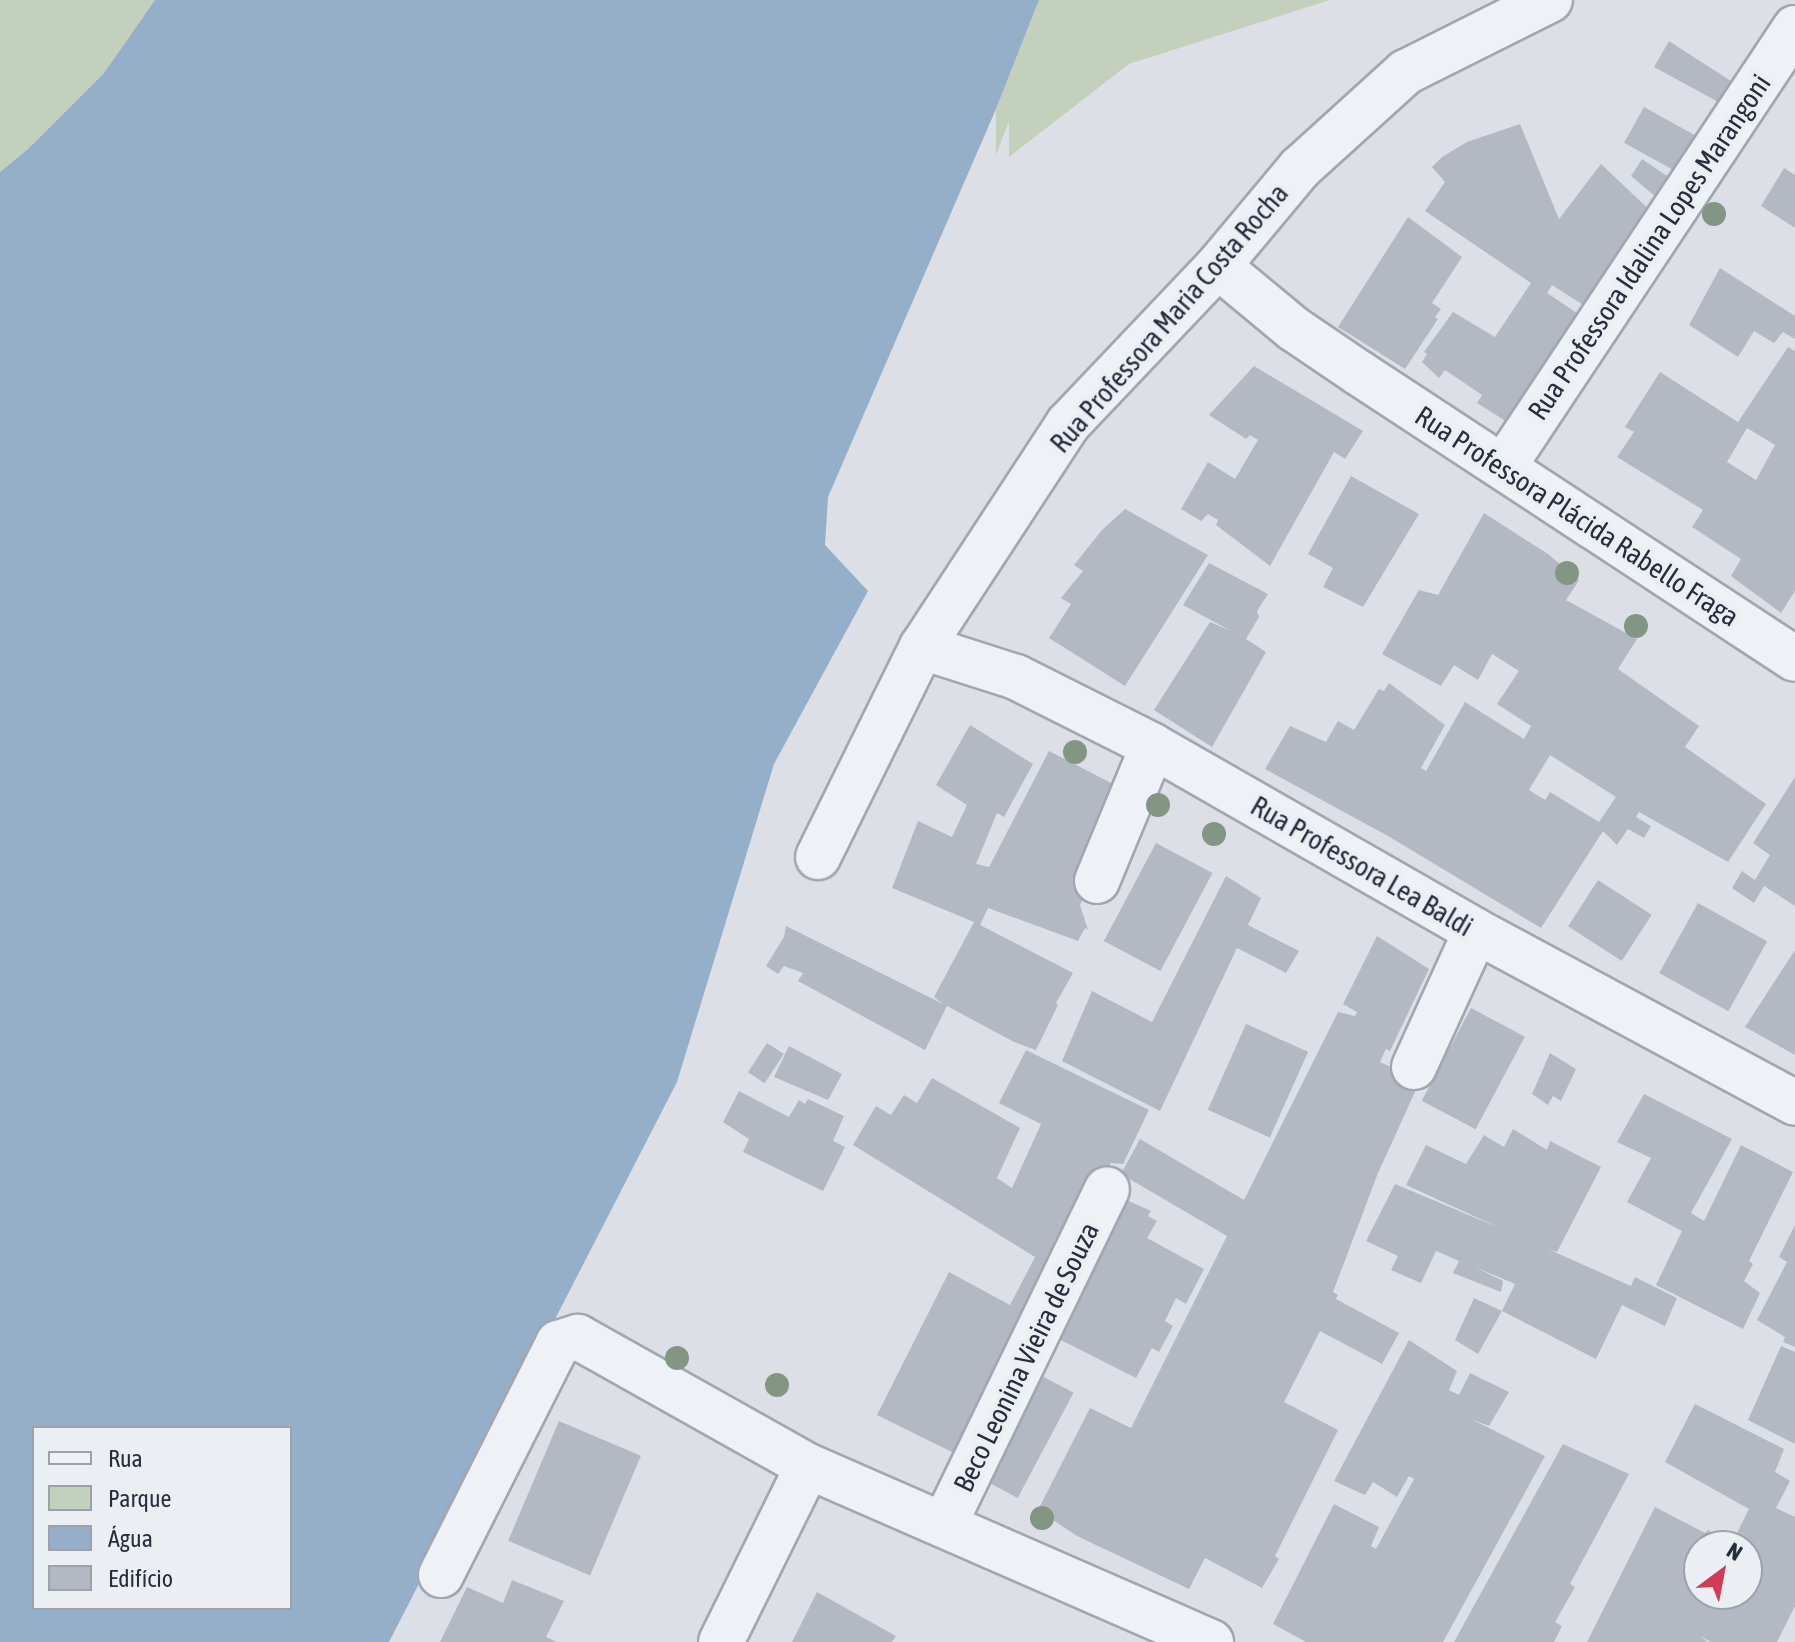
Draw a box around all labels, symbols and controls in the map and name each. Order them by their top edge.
street label: Rua Professora Idalina Lopes Marangoni [1521,68,1777,426]
street label: Rua Professora Maria Costa Rocha [1043,177,1295,459]
street label: Rua Professora Plácida Rabello Fraga [1409,399,1745,633]
street label: Rua Professora Lea Baldi [1245,789,1479,943]
street label: Beco Leonina Vieira de Souza [946,1217,1106,1497]
legend [32,1426,292,1610]
text: Rua [108,1445,143,1472]
text: Parque [108,1485,171,1512]
text: Água [108,1525,153,1552]
north arrow [1683,1530,1763,1610]
text: N [1722,1537,1747,1566]
text: Edifício [108,1565,173,1592]

